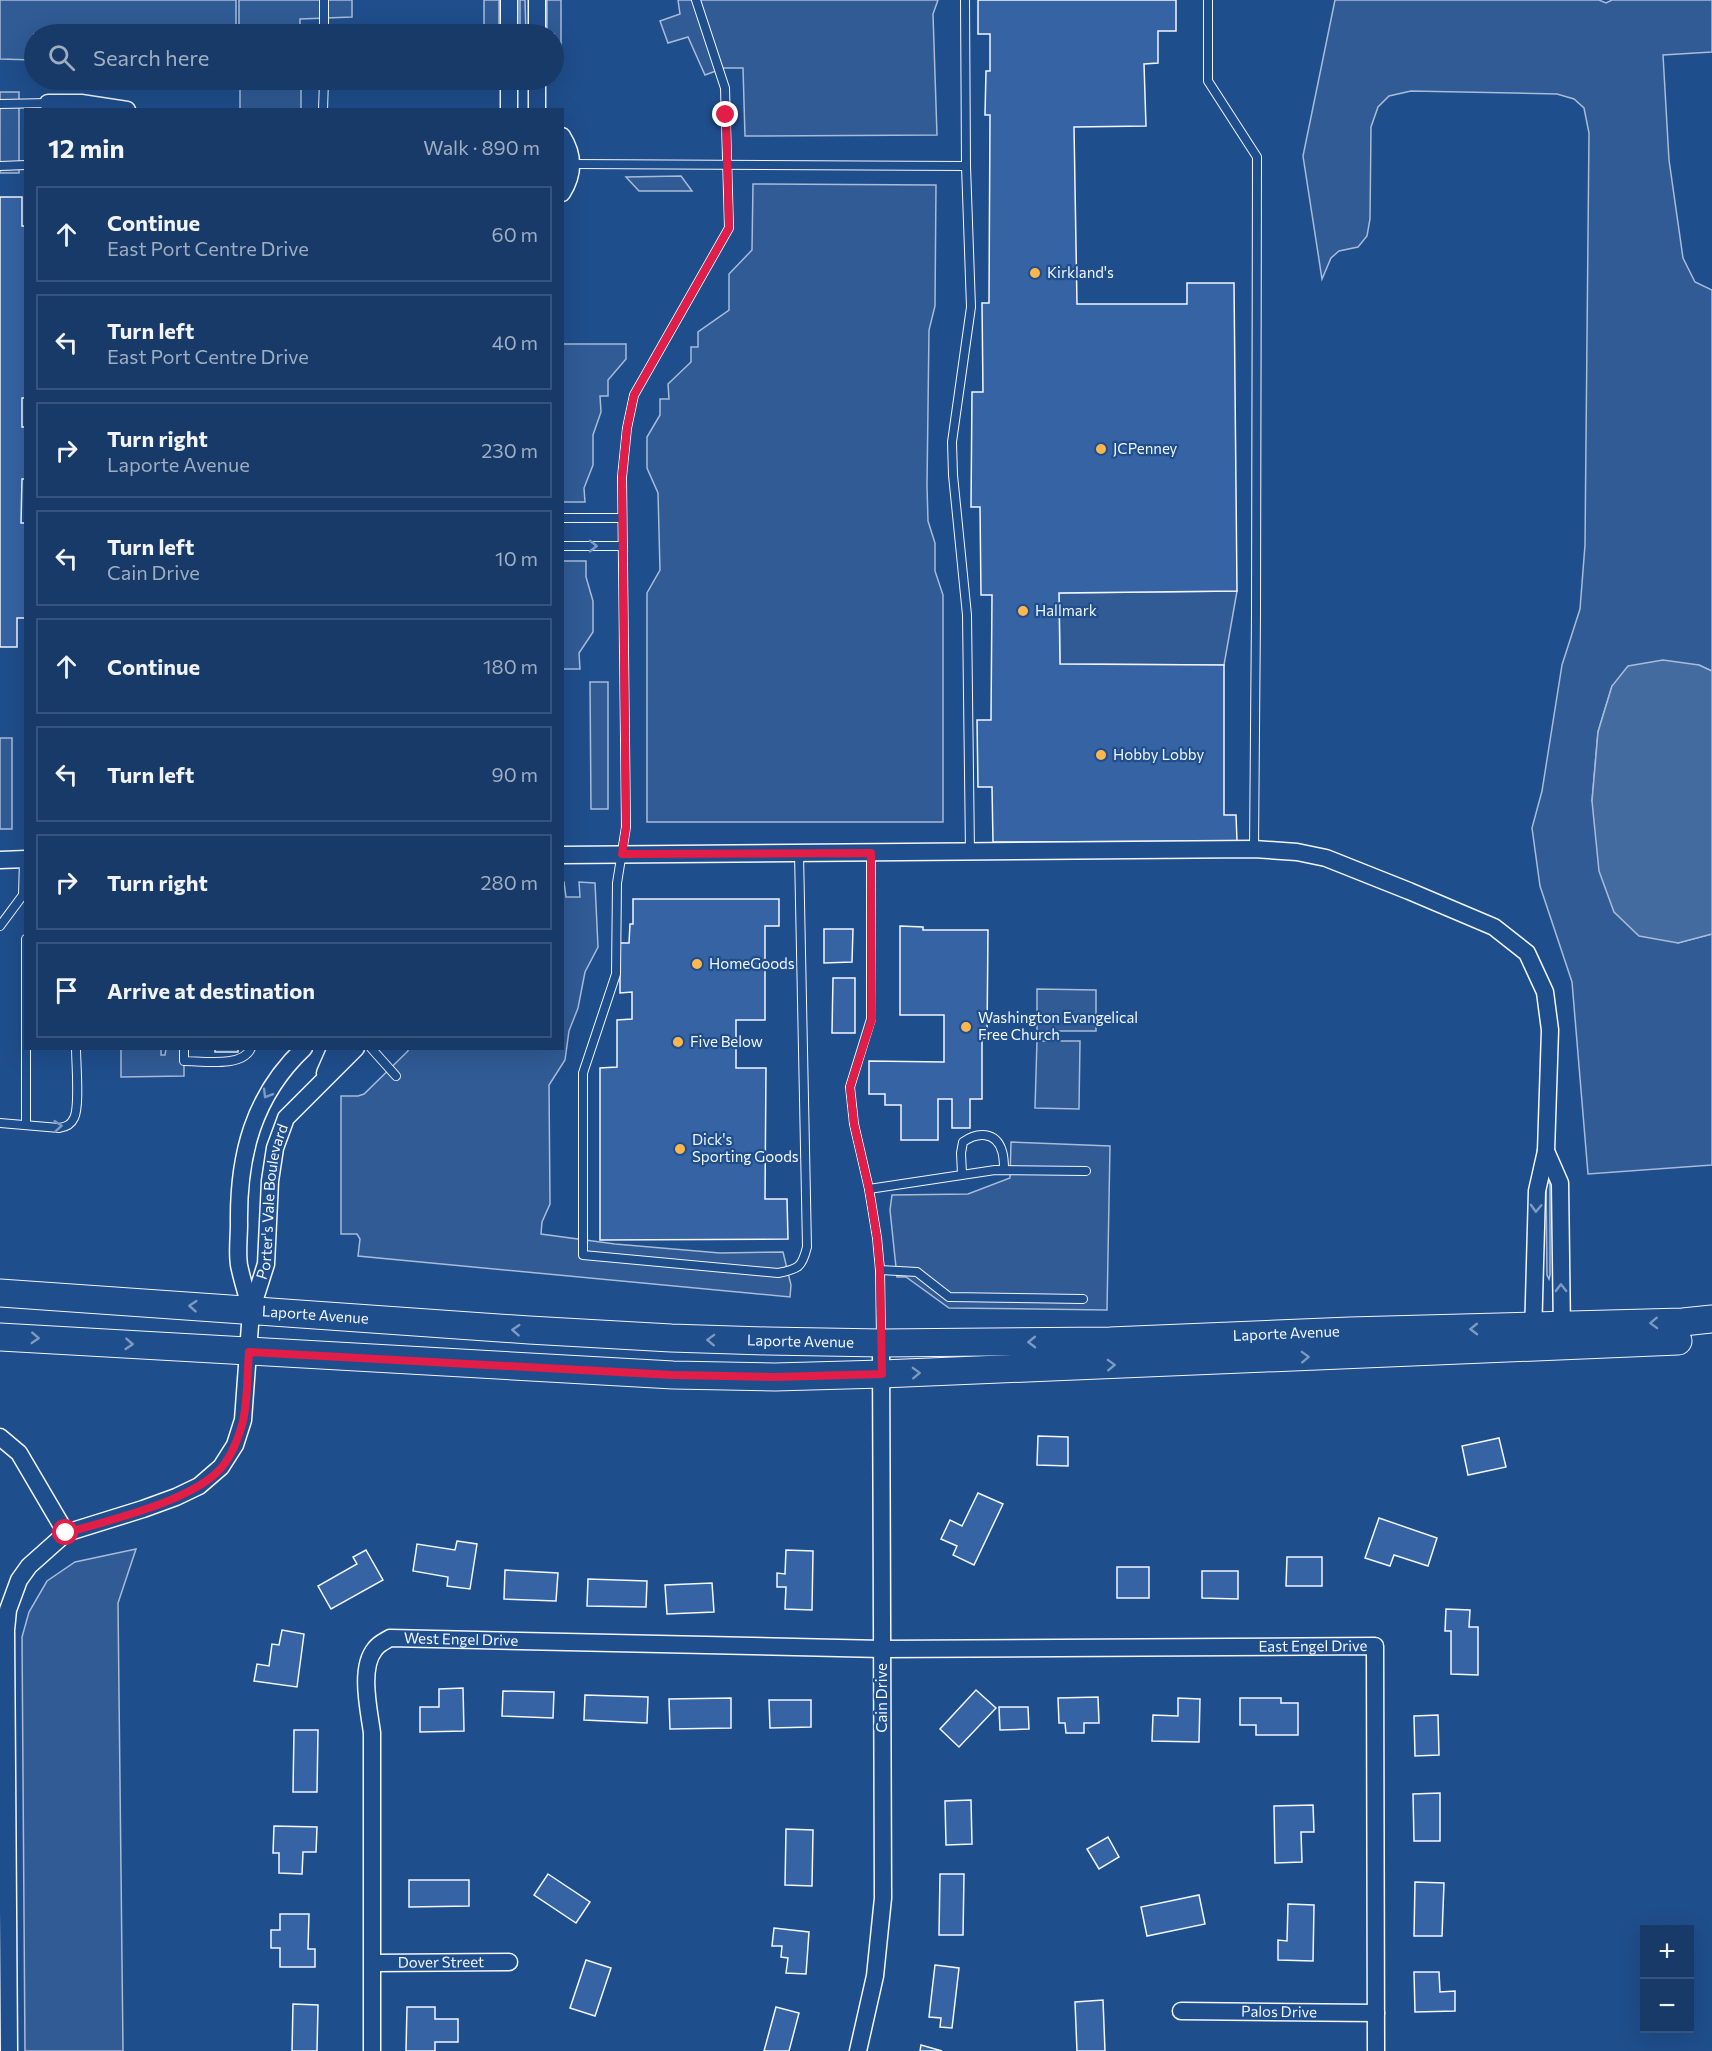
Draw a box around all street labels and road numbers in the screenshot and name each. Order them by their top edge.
street label: Porter's Vale Boulevard [252,1121,291,1281]
street label: Laporte Avenue [261,1301,369,1327]
street label: Laporte Avenue [1232,1321,1340,1344]
street label: Laporte Avenue [747,1330,854,1351]
street label: West Engel Drive [404,1628,519,1649]
street label: East Engel Drive [1258,1636,1368,1655]
street label: Cain Drive [872,1663,890,1733]
street label: Dover Street [398,1952,484,1971]
street label: Palos Drive [1241,2002,1317,2020]

